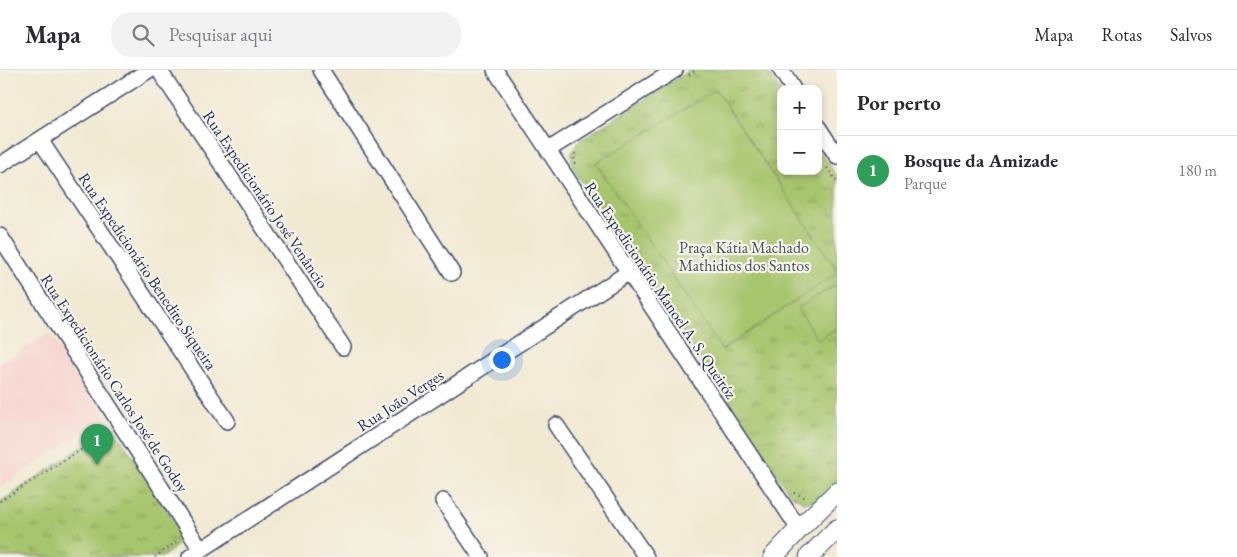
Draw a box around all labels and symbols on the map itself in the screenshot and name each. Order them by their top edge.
street label: Rua Expedicionário José Venâncio [198,106,333,292]
street label: Rua Expedicionário Benedito Siqueira [74,169,222,375]
street label: Rua Expedicionário Manoel A. S. Queiróz [580,178,741,403]
park label: Praça Kátia Machado Mathidios dos Santos [679,237,809,276]
street label: Rua Expedicionário Carlos José de Godoy [36,270,194,497]
your location [489,347,515,373]
street label: Rua João Verges [353,365,448,436]
pin: 1 [81,424,113,465]

